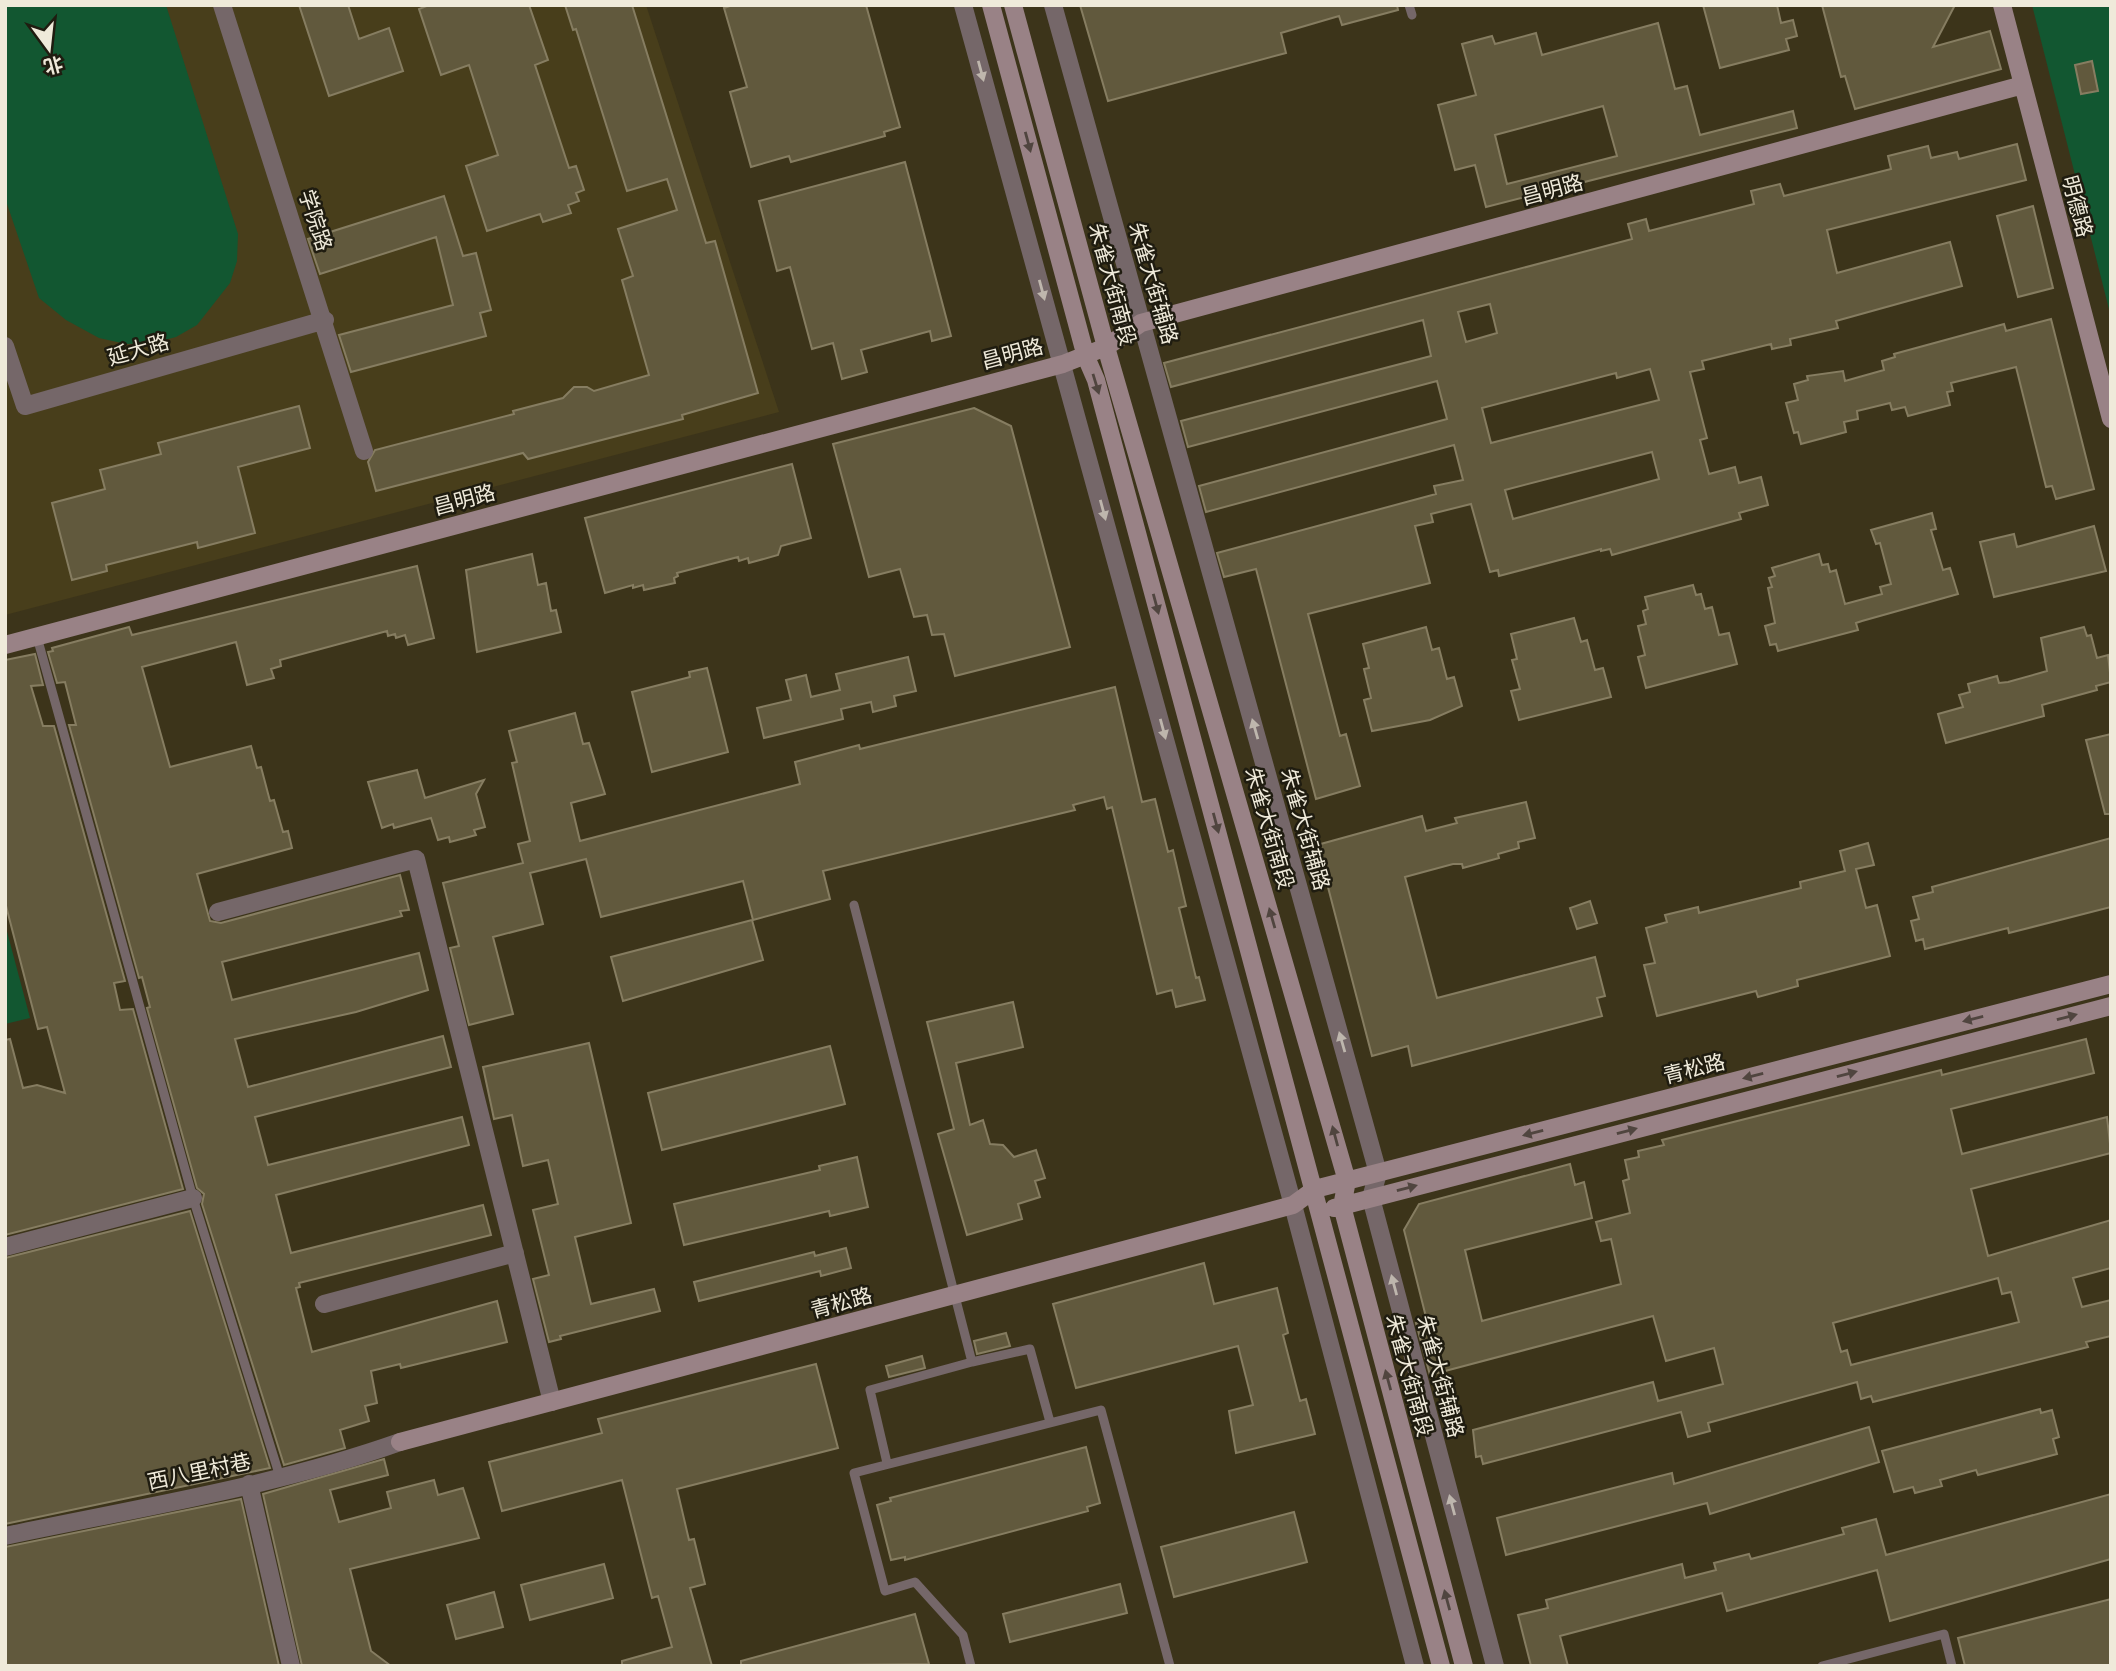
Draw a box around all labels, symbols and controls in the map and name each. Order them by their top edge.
north arrow [14,14,84,84]
text: 北 [41,51,66,80]
one-way arrow [977,61,987,82]
one-way arrow [1023,131,1034,153]
street label: 昌明路 [1518,167,1586,211]
street label: 明德路 [2056,172,2100,240]
street label: 学院路 [293,186,339,254]
street label: 朱雀大街辅路 [1123,219,1185,347]
street label: 朱雀大街南段 [1083,220,1143,348]
one-way arrow [1038,280,1048,301]
street label: 延大路 [104,327,172,371]
street label: 昌明路 [978,331,1046,375]
one-way arrow [1092,374,1102,395]
street label: 昌明路 [430,477,498,521]
one-way arrow [1098,499,1108,520]
one-way arrow [1152,594,1162,615]
one-way arrow [1158,718,1169,740]
one-way arrow [1249,718,1259,739]
street label: 朱雀大街南段 [1239,764,1301,892]
street label: 朱雀大街辅路 [1275,765,1337,893]
one-way arrow [1211,813,1222,835]
one-way arrow [1266,907,1277,929]
one-way arrow [2057,1011,2079,1022]
one-way arrow [1962,1014,1984,1025]
one-way arrow [1336,1031,1347,1053]
street label: 青松路 [1660,1047,1728,1089]
one-way arrow [1836,1068,1858,1079]
one-way arrow [1742,1071,1764,1082]
one-way arrow [1329,1125,1340,1147]
one-way arrow [1616,1125,1638,1136]
one-way arrow [1522,1128,1544,1139]
one-way arrow [1396,1182,1418,1193]
one-way arrow [1388,1274,1399,1296]
street label: 青松路 [807,1280,875,1324]
street label: 朱雀大街南段 [1380,1311,1440,1439]
street label: 朱雀大街辅路 [1411,1312,1471,1440]
one-way arrow [1382,1369,1393,1391]
street label: 西八里村巷 [145,1446,253,1496]
one-way arrow [1447,1494,1457,1515]
one-way arrow [1441,1589,1451,1610]

